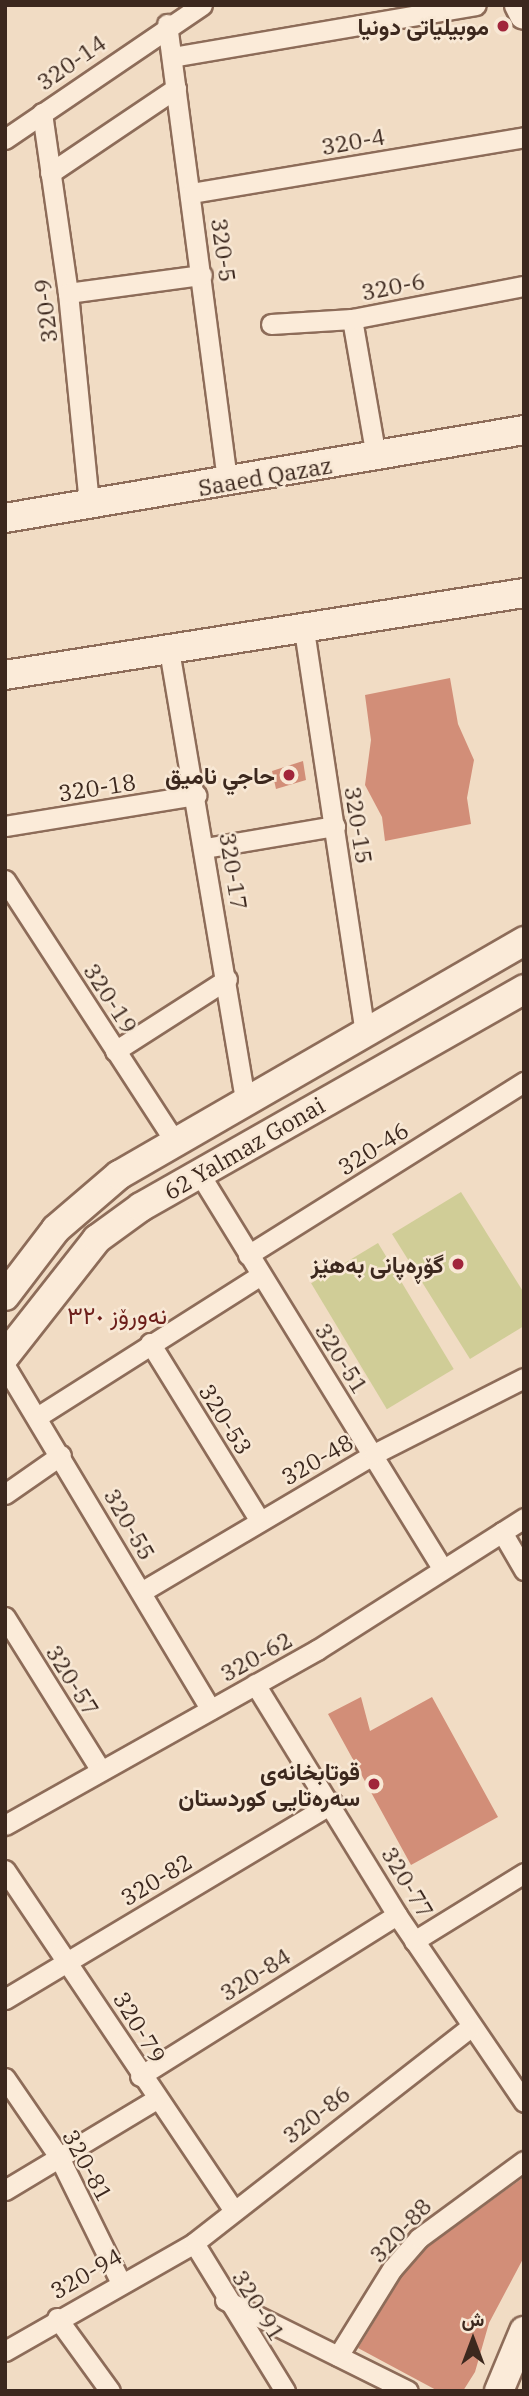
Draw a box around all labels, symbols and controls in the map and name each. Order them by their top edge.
place label: موبيلياتى دونيا [357,12,489,40]
marker: موبيلياتى دونيا [495,18,511,34]
street label: 320-14 [31,28,111,96]
street label: 320-4 [319,122,387,160]
street label: 320-5 [206,216,242,284]
street label: 320-6 [359,266,427,306]
street label: 320-9 [27,277,63,345]
street label: Saaed Qazaz [196,451,334,501]
place label: حاجي ناميق [165,761,275,789]
street label: 320-18 [56,767,138,807]
marker: حاجي ناميق [281,767,297,783]
street label: 320-15 [339,784,379,866]
street label: 320-17 [214,830,254,912]
street label: 320-19 [78,958,144,1038]
street label: 62 Yalmaz Gonai [159,1091,329,1205]
street label: 320-46 [333,1116,413,1180]
place label: گۆڕەپانی بەهێز [311,1250,444,1278]
marker: گۆڕەپانی بەهێز [450,1256,466,1272]
district label: نەورۆز ٣٢٠ [67,1302,167,1330]
street label: 320-51 [310,1318,374,1398]
street label: 320-53 [194,1379,258,1459]
street label: 320-48 [276,1428,358,1490]
street label: 320-55 [99,1483,161,1565]
street label: 320-62 [215,1625,297,1687]
street label: 320-57 [41,1640,105,1720]
place label: قوتابخانەی سەرەتایی کوردستان [178,1757,360,1811]
marker: قوتابخانەی سەرەتایی کوردستان [366,1776,382,1792]
street label: 320-77 [376,1841,440,1923]
street label: 320-82 [115,1847,197,1911]
street label: 320-84 [215,1942,295,2006]
street label: 320-79 [108,1986,172,2068]
street label: 320-86 [277,2079,355,2149]
street label: 320-81 [57,2124,119,2206]
street label: 320-88 [363,2192,437,2268]
street label: 320-94 [45,2242,127,2304]
street label: 320-91 [227,2265,291,2345]
north arrow [438,2305,508,2375]
text: ش [462,2307,484,2331]

